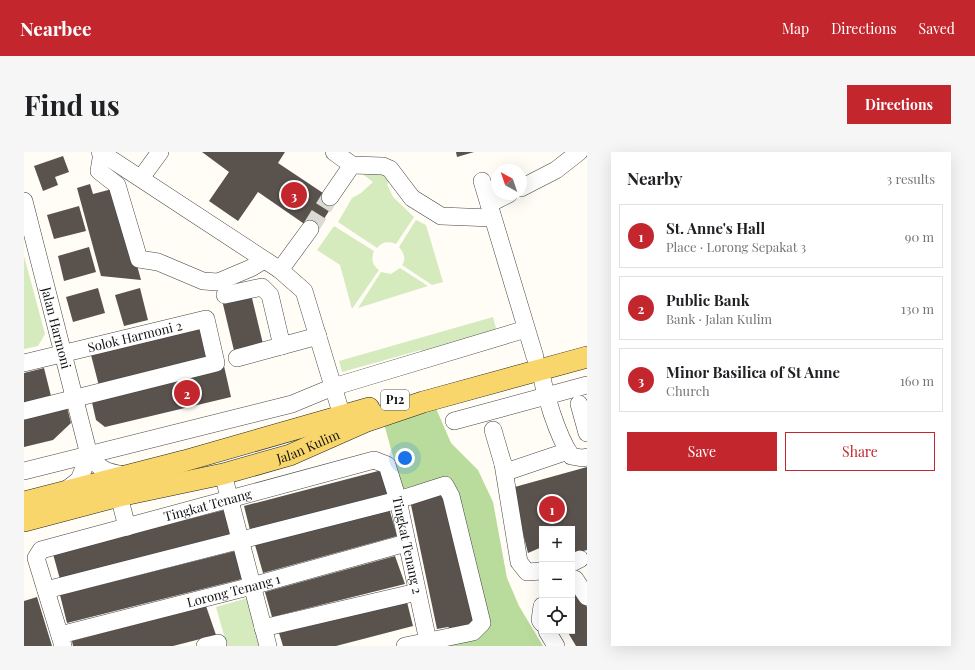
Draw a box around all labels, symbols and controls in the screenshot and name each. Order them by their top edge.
text: Nearbee [20,15,92,41]
text: Map [782,19,809,38]
text: Directions [831,19,897,38]
text: Saved [919,19,955,38]
button: Directions [847,85,951,124]
text: Find us [24,86,120,123]
north arrow [491,164,527,200]
text: Nearby [627,167,682,189]
text: 3 results [886,170,935,187]
pin: 3 [281,180,307,210]
text: St. Anne's Hall [666,218,765,238]
text: 1 [639,228,643,245]
text: 90 m [905,228,934,245]
text: Place · Lorong Sepakat 3 [666,238,806,255]
street label: Jalan Harmoni [38,284,76,371]
text: Public Bank [666,290,750,310]
text: 2 [638,300,644,317]
text: 130 m [901,300,934,317]
text: Bank · Jalan Kulim [666,310,772,327]
street label: Solok Harmoni 2 [86,316,184,355]
text: Minor Basilica of St Anne [666,362,840,382]
text: 3 [638,372,644,389]
text: 160 m [900,372,934,389]
pin: 2 [174,378,200,408]
text: Church [666,382,710,399]
road number: P12 [381,390,409,410]
street label: Jalan Kulim [274,425,342,467]
button: Save [627,432,777,471]
button: Share [785,432,935,471]
your location [395,448,415,468]
street label: Tingkat Tenang [162,485,253,524]
street label: Tingkat Tenang 2 [389,494,427,595]
pin: 1 [539,494,565,524]
map controls [539,526,575,634]
button: + [539,526,575,562]
button: − [539,562,575,598]
street label: Lorong Tenang 1 [185,570,282,610]
button: locate [539,598,575,634]

